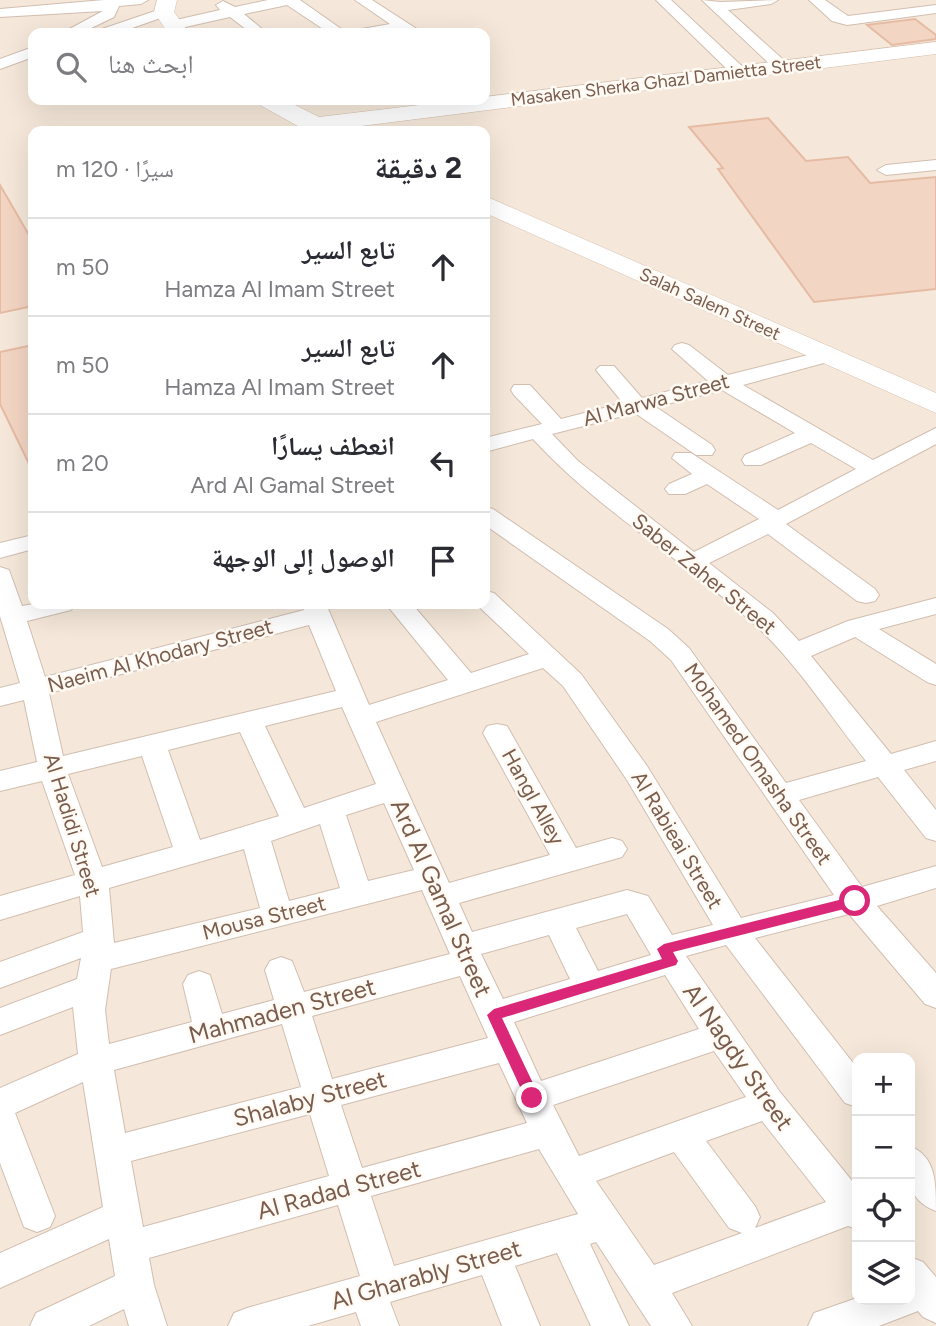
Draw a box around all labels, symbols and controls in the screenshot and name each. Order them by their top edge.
search box [28,28,490,105]
icon: search [52,48,90,86]
text: ابحث هنا [108,48,194,80]
street label: Masaken Sherka Ghazl Damietta Street [510,51,823,111]
text: 2 دقيقة [374,149,462,186]
text: سيرًا · 120 m [56,155,174,183]
text: تابع السير [302,234,395,266]
icon: ahead [424,248,462,286]
text: 50 m [56,253,109,281]
street label: Salah Salem Street [636,263,784,345]
text: Hamza Al Imam Street [164,275,395,303]
text: تابع السير [302,332,395,364]
icon: ahead [424,346,462,384]
text: 50 m [56,351,109,379]
street label: Al Marwa Street [580,368,732,431]
text: Hamza Al Imam Street [164,373,395,401]
text: انعطف يسارًا [271,430,395,462]
icon: left [424,444,462,482]
text: 20 m [56,449,109,477]
text: Ard Al Gamal Street [191,471,395,499]
street label: Saber Zaher Street [627,508,781,639]
text: الوصول إلى الوجهة [212,542,395,574]
icon: arrive [424,542,462,580]
street label: Naeim Al Khodary Street [44,613,275,698]
street label: Mohamed Omasha Street [679,658,838,869]
street label: Hangl Alley [497,744,570,849]
street label: Al Hadidi Street [39,750,106,900]
street label: Al Rabieai Street [627,766,728,913]
street label: Ard Al Gamal Street [385,794,498,1001]
route start [839,885,870,916]
street label: Mousa Street [200,890,328,945]
street label: Mahmaden Street [185,972,378,1049]
street label: Al Nagdy Street [677,978,800,1136]
map controls [852,1053,915,1305]
button: + [852,1053,915,1116]
street label: Shalaby Street [230,1064,390,1133]
route end [516,1082,547,1113]
button: − [852,1116,915,1179]
street label: Al Radad Street [254,1154,424,1225]
button: locate [852,1179,915,1242]
street label: Al Gharably Street [327,1233,524,1316]
button: layers [852,1242,915,1305]

